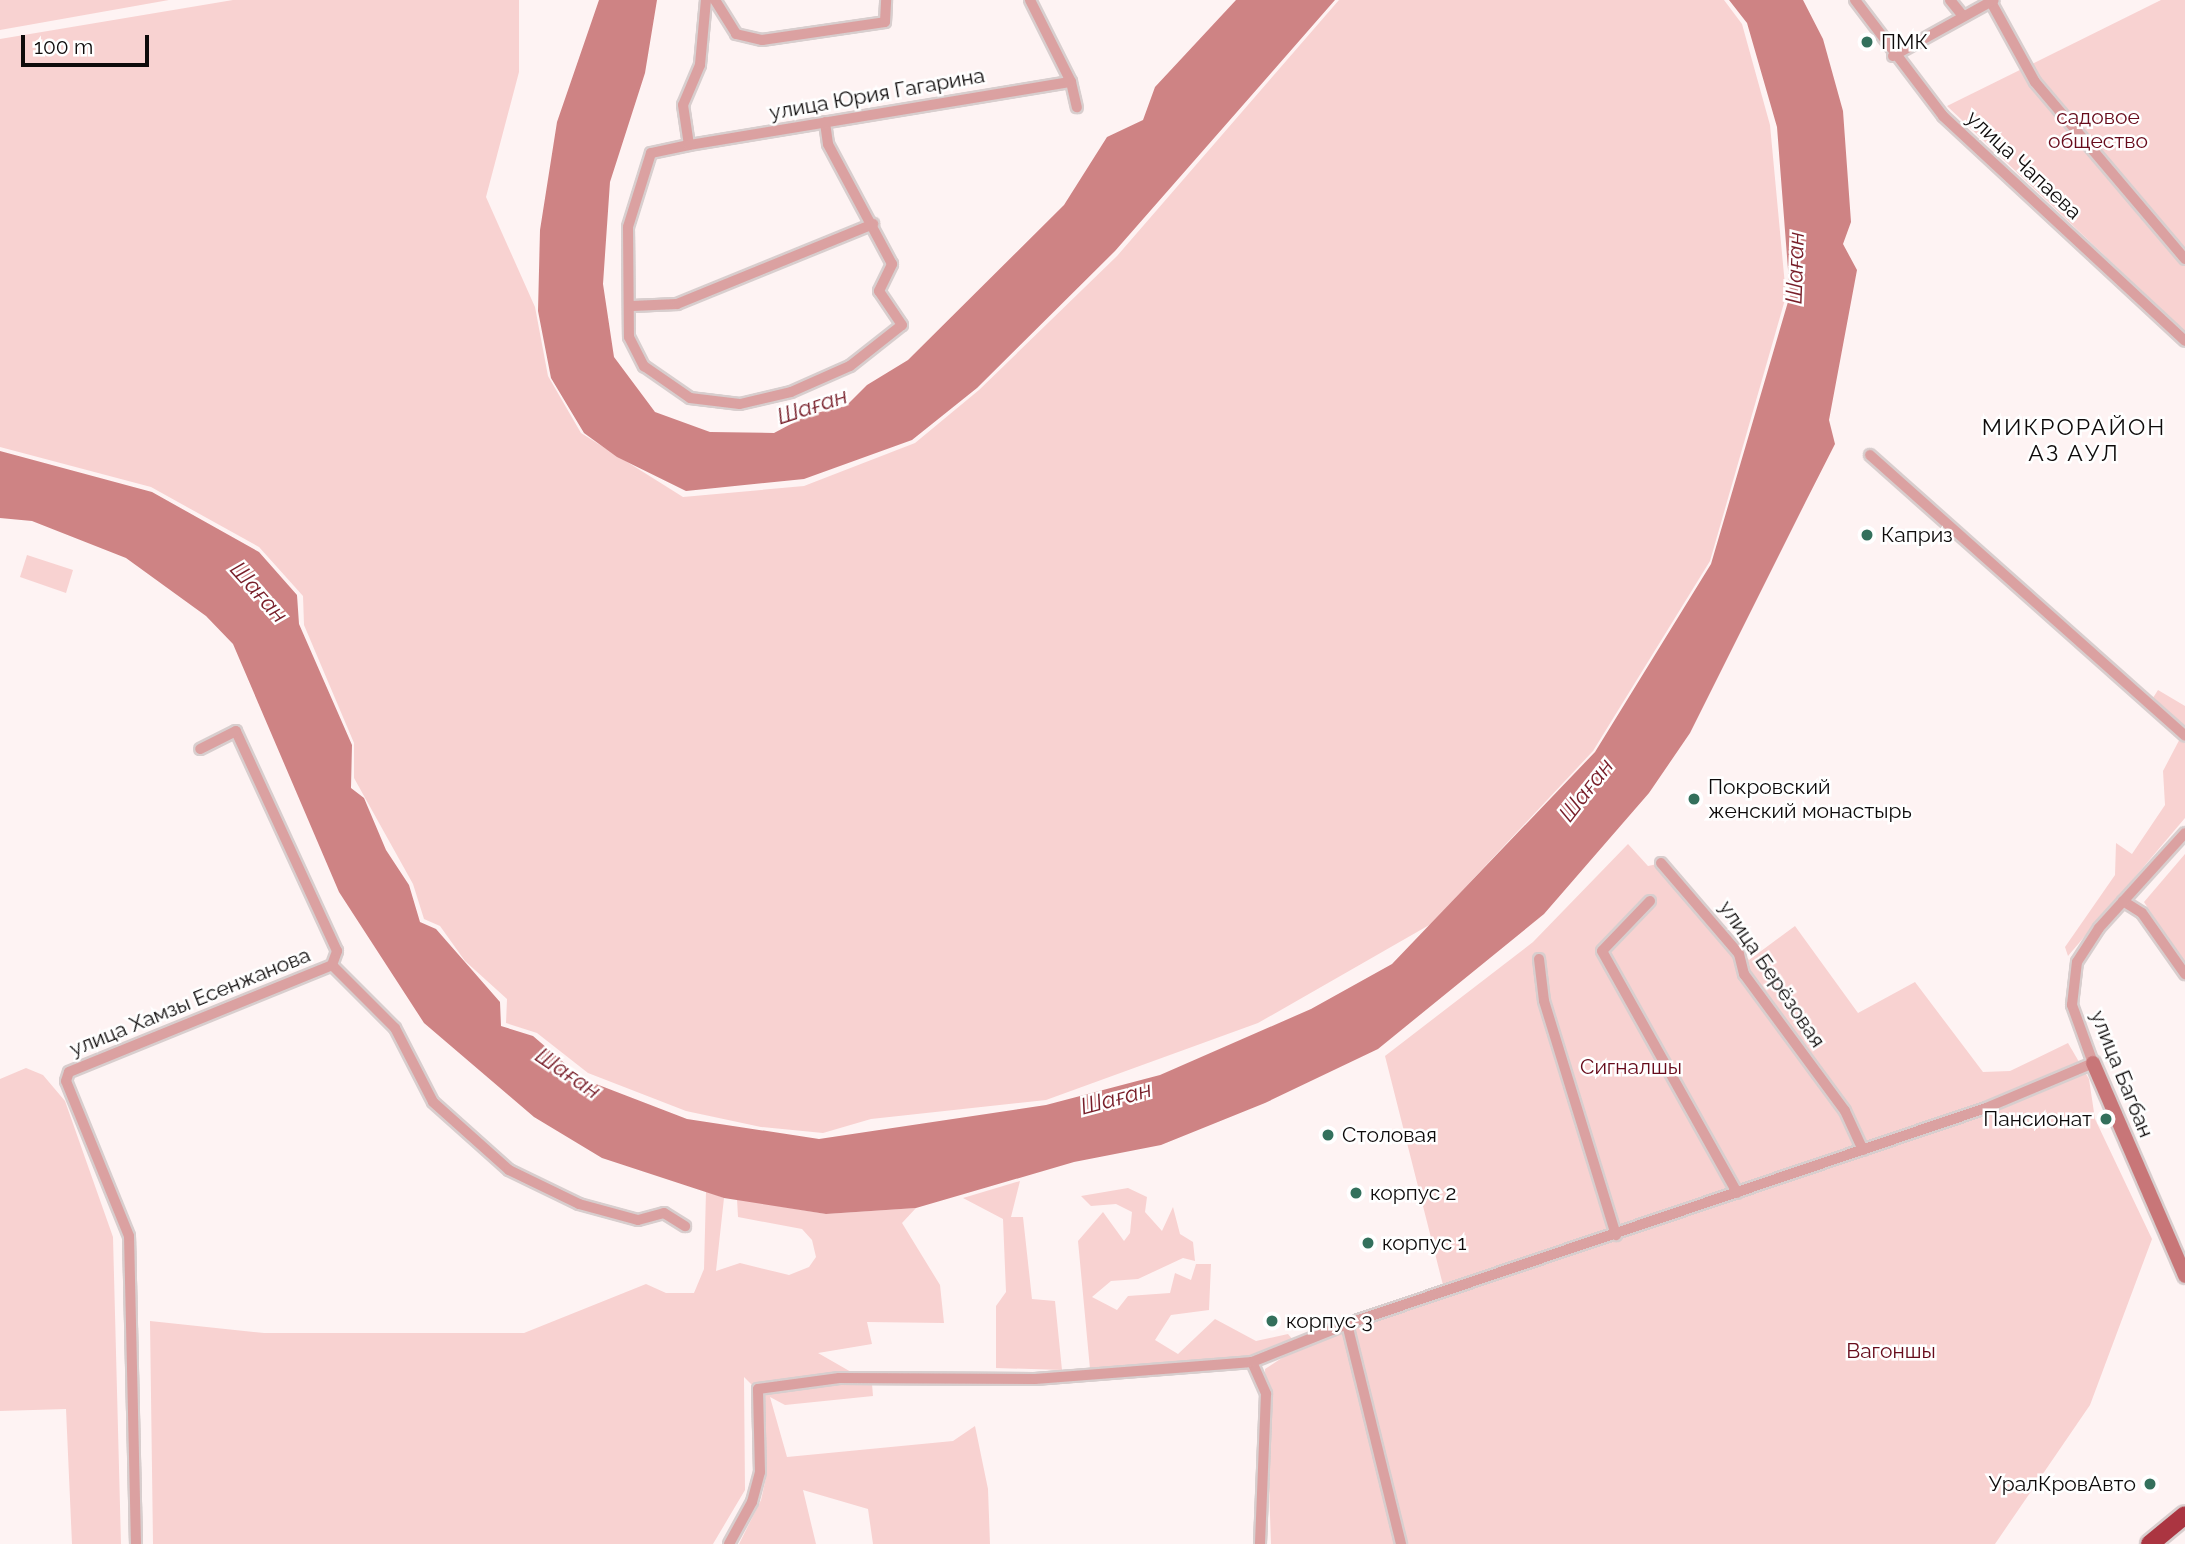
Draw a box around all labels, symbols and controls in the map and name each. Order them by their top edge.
scale bar [24,21,152,65]
place label: ПМК [1881,29,1928,55]
text: 100 m [34,34,93,59]
marker: ПМК [1859,34,1875,50]
street label: улица Юрия Гагарина [767,63,987,125]
park label: садовое общество [2048,104,2148,154]
street label: улица Чапаева [1961,105,2087,225]
water label: Шаған [1780,231,1810,305]
water label: Шаған [773,382,851,430]
district label: МИКРОРАЙОН АЗ АУЛ [1983,413,2165,467]
place label: Каприз [1881,522,1953,548]
marker: Каприз [1859,527,1875,543]
water label: Шаған [225,556,293,628]
water label: Шаған [1553,753,1619,827]
place label: Покровский женский монастырь [1708,774,1912,824]
marker: Покровский женский монастырь [1686,791,1702,807]
street label: улица Берёзовая [1714,896,1830,1052]
street label: улица Хамзы Есенжанова [66,942,314,1062]
street label: улица Багбан [2085,1007,2159,1141]
water label: Шаған [530,1041,606,1105]
park label: Сигналшы [1580,1054,1682,1080]
water label: Шаған [1078,1075,1154,1121]
place label: Пансионат [1983,1106,2092,1132]
marker: Пансионат [2098,1111,2114,1127]
place label: Столовая [1342,1122,1437,1148]
marker: Столовая [1320,1127,1336,1143]
place label: корпус 2 [1370,1180,1457,1206]
marker: корпус 2 [1348,1185,1364,1201]
place label: корпус 1 [1382,1230,1467,1256]
marker: корпус 1 [1360,1235,1376,1251]
place label: корпус 3 [1286,1308,1373,1334]
marker: корпус 3 [1264,1313,1280,1329]
park label: Вагоншы [1846,1338,1936,1364]
place label: УралКровАвто [1989,1471,2136,1497]
marker: УралКровАвто [2142,1476,2158,1492]

